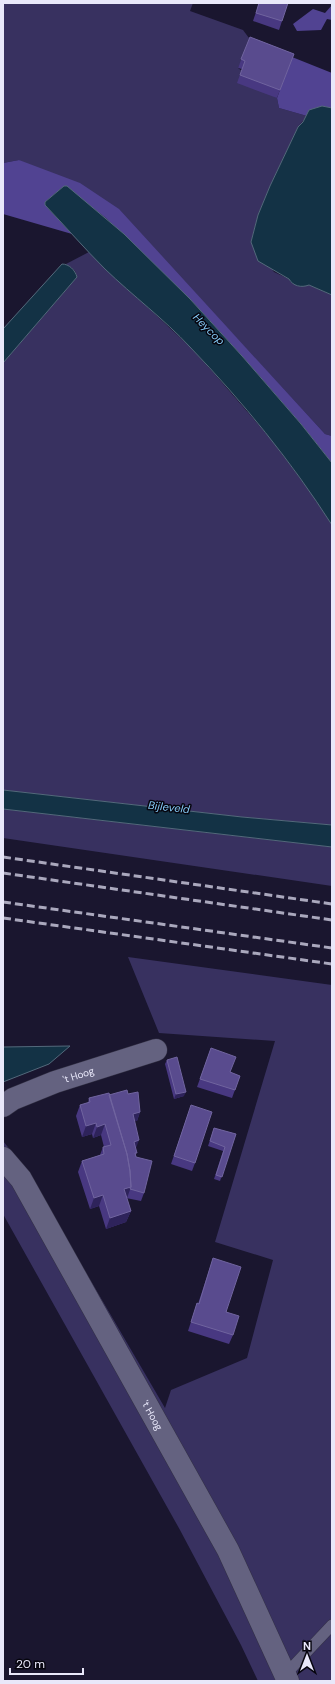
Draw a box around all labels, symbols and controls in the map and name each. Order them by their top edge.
water label: Heycop [190,310,228,348]
water label: Bijleveld [147,798,191,816]
street label: 't Hoog [61,1064,96,1086]
street label: 't Hoog [139,1398,166,1433]
north arrow [287,1636,327,1676]
text: N [303,1639,311,1653]
scale bar [10,1650,83,1676]
text: 20 m [16,1656,45,1672]

